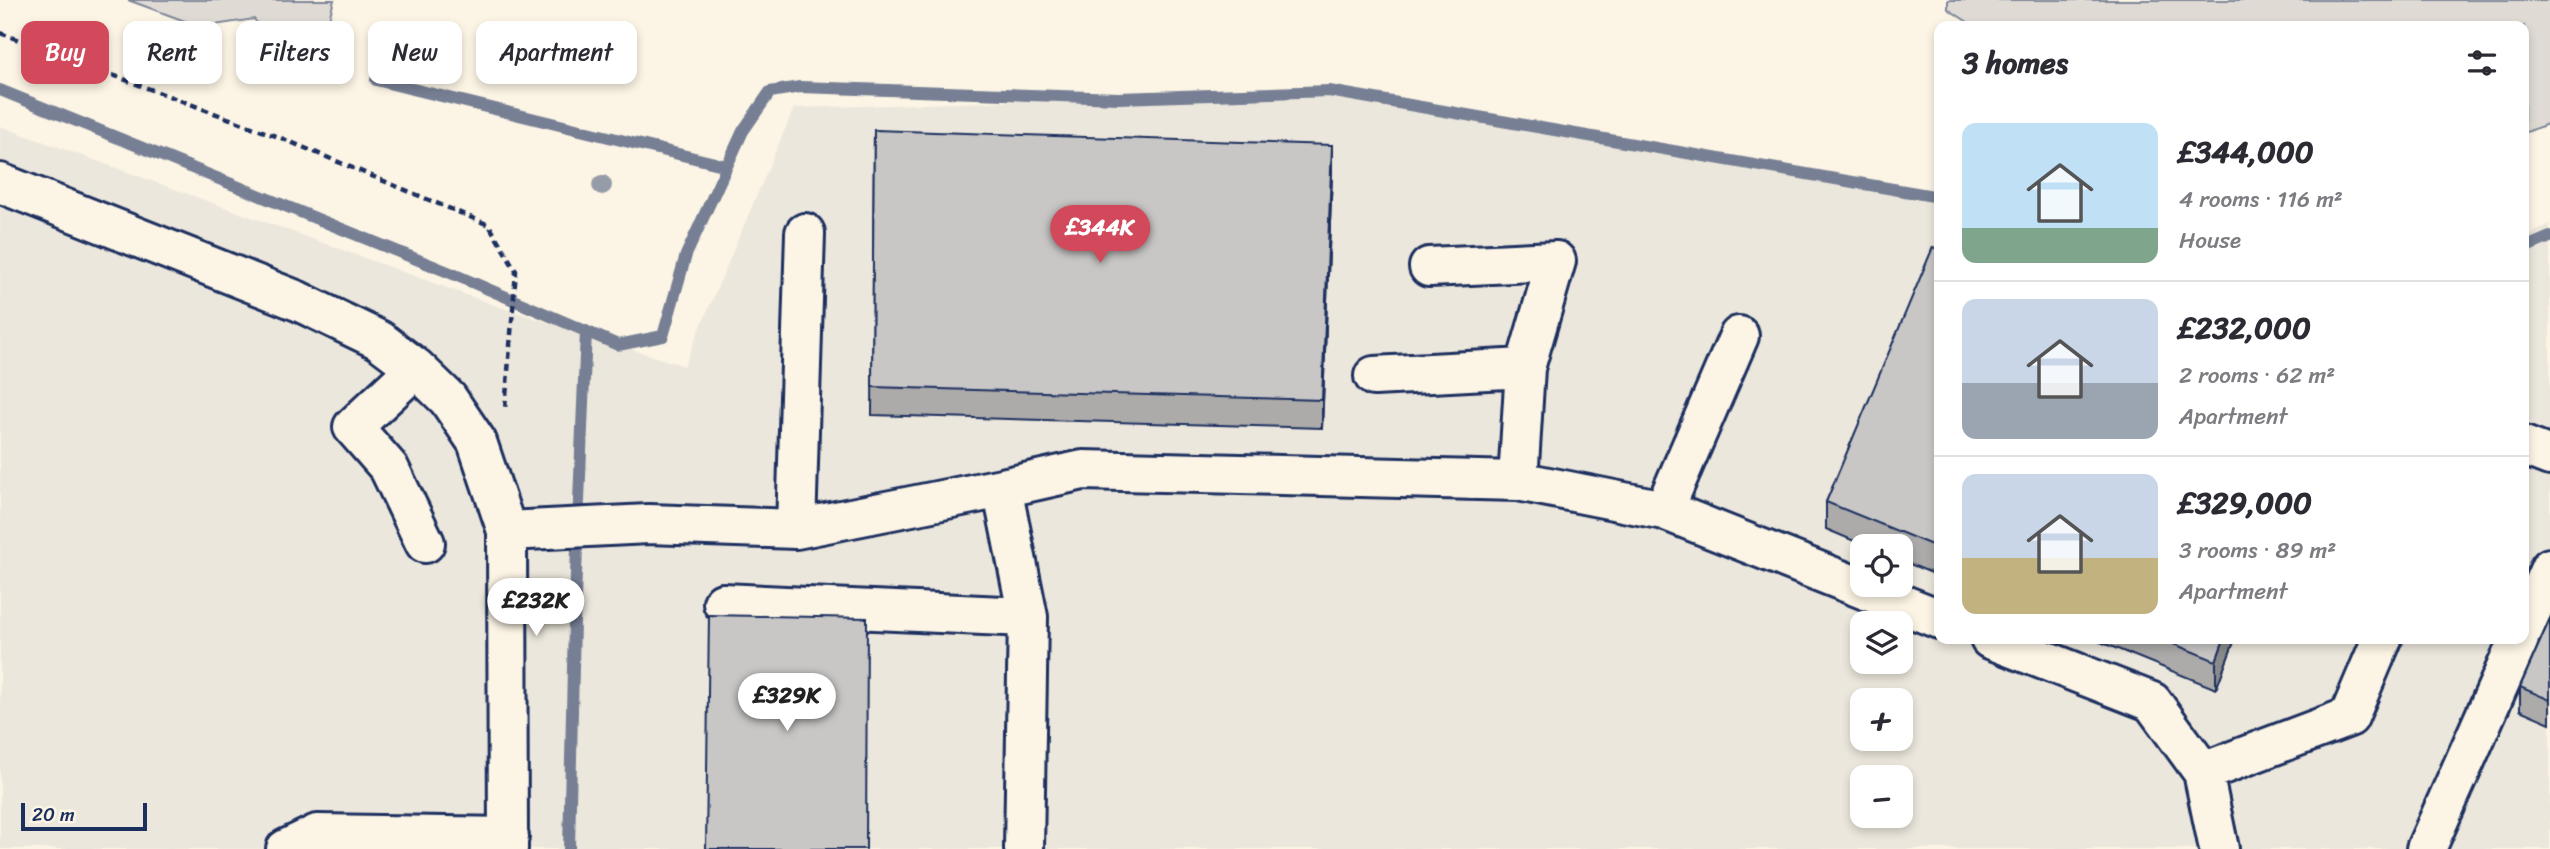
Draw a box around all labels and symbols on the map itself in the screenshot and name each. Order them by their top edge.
pin: £344K [1051,205,1149,265]
pin: £232K [487,578,585,638]
pin: £329K [738,674,836,733]
scale bar [21,800,147,832]

